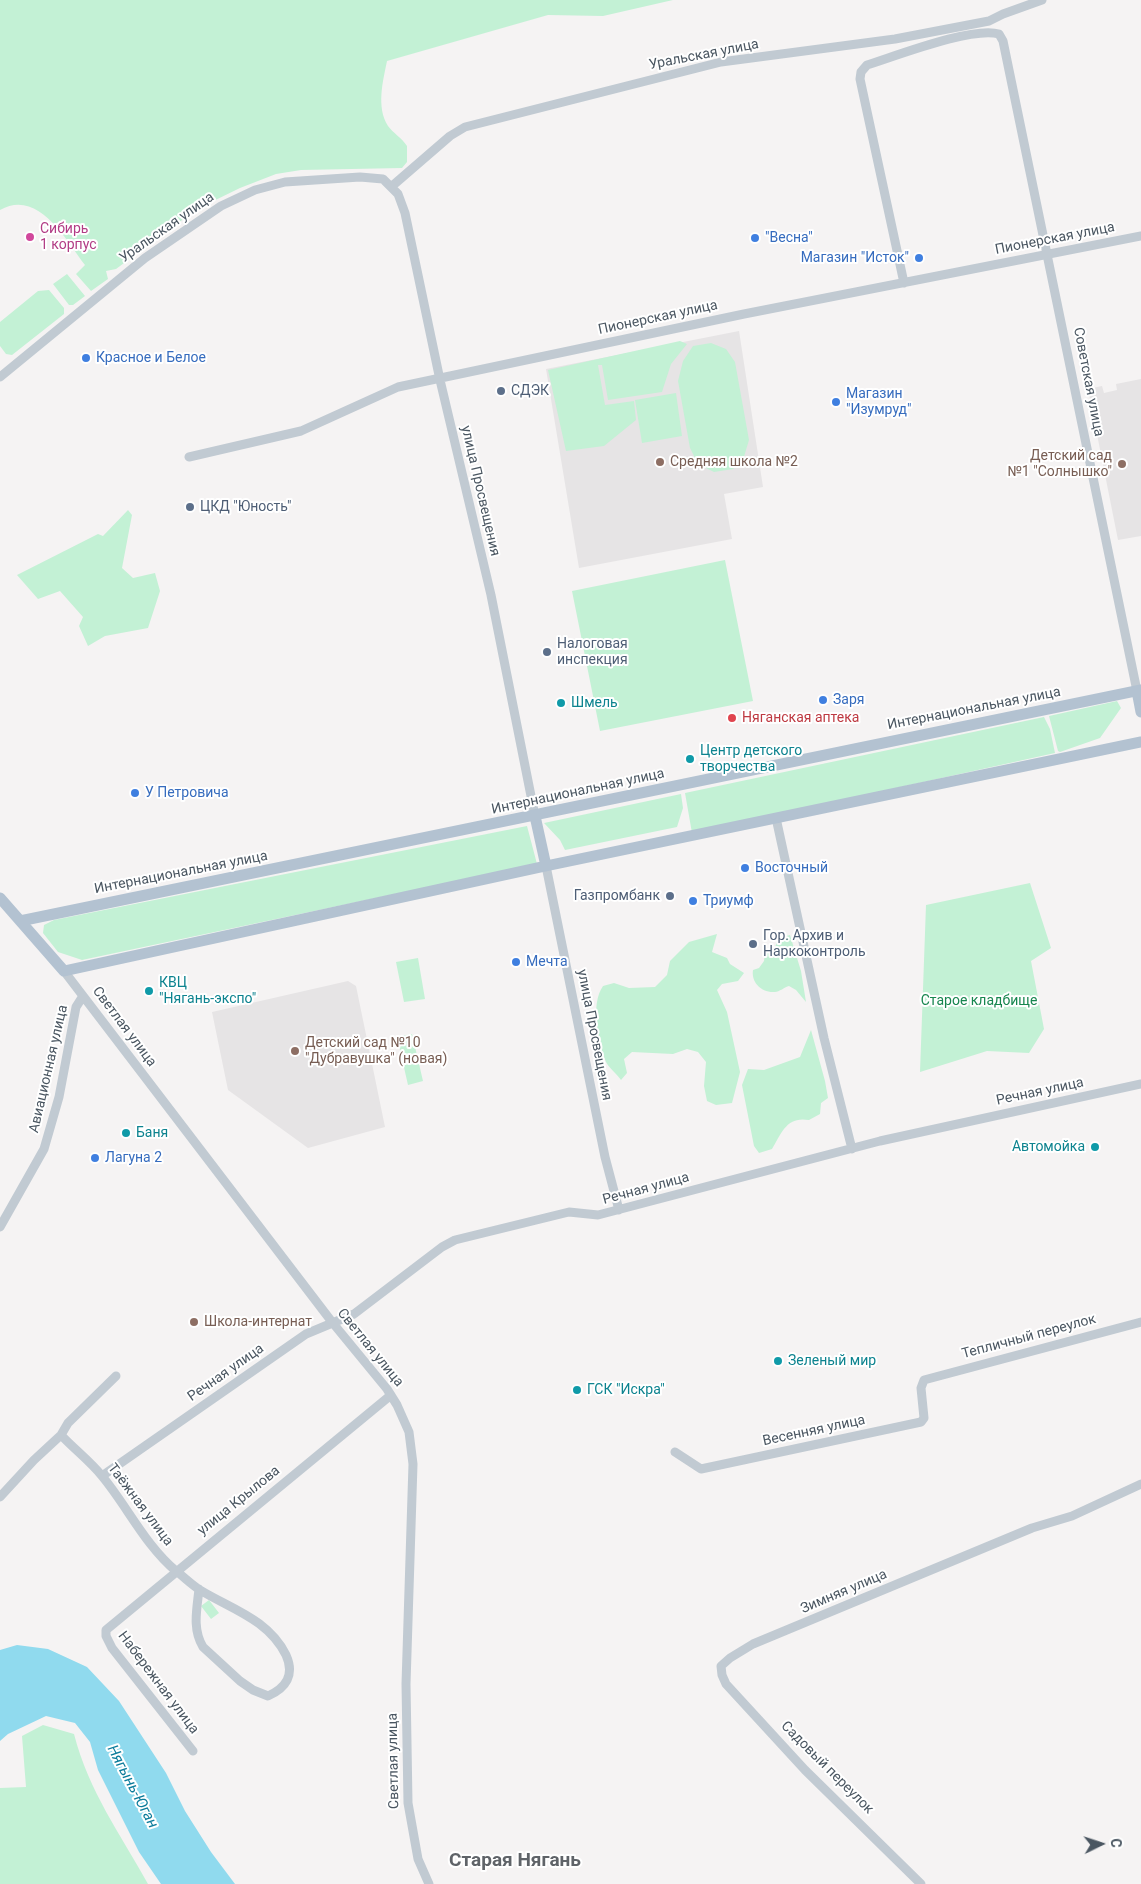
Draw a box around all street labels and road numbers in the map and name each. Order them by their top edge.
street label: Уральская улица [648,36,760,74]
street label: Уральская улица [117,189,217,267]
street label: Пионерская улица [994,219,1116,259]
street label: Пионерская улица [597,297,719,339]
street label: Советская улица [1069,326,1107,438]
street label: улица Просвещения [457,424,503,558]
street label: Интернациональная улица [886,684,1062,734]
street label: Интернациональная улица [490,765,666,819]
street label: Интернациональная улица [93,848,269,898]
street label: улица Просвещения [573,968,615,1102]
street label: Светлая улица [88,984,160,1070]
street label: Авиационная улица [26,1004,72,1134]
street label: Речная улица [995,1075,1085,1109]
street label: Речная улица [601,1169,691,1209]
street label: Светлая улица [333,1305,407,1391]
street label: Тепличный переулок [960,1311,1098,1363]
street label: Речная улица [185,1341,267,1405]
street label: Весенняя улица [761,1412,867,1450]
street label: Таёжная улица [104,1461,176,1549]
street label: улица Крылова [194,1463,284,1539]
street label: Зимняя улица [798,1566,890,1618]
street label: Набережная улица [114,1628,202,1738]
street label: Светлая улица [385,1713,403,1809]
street label: Садовый переулок [777,1718,877,1818]

